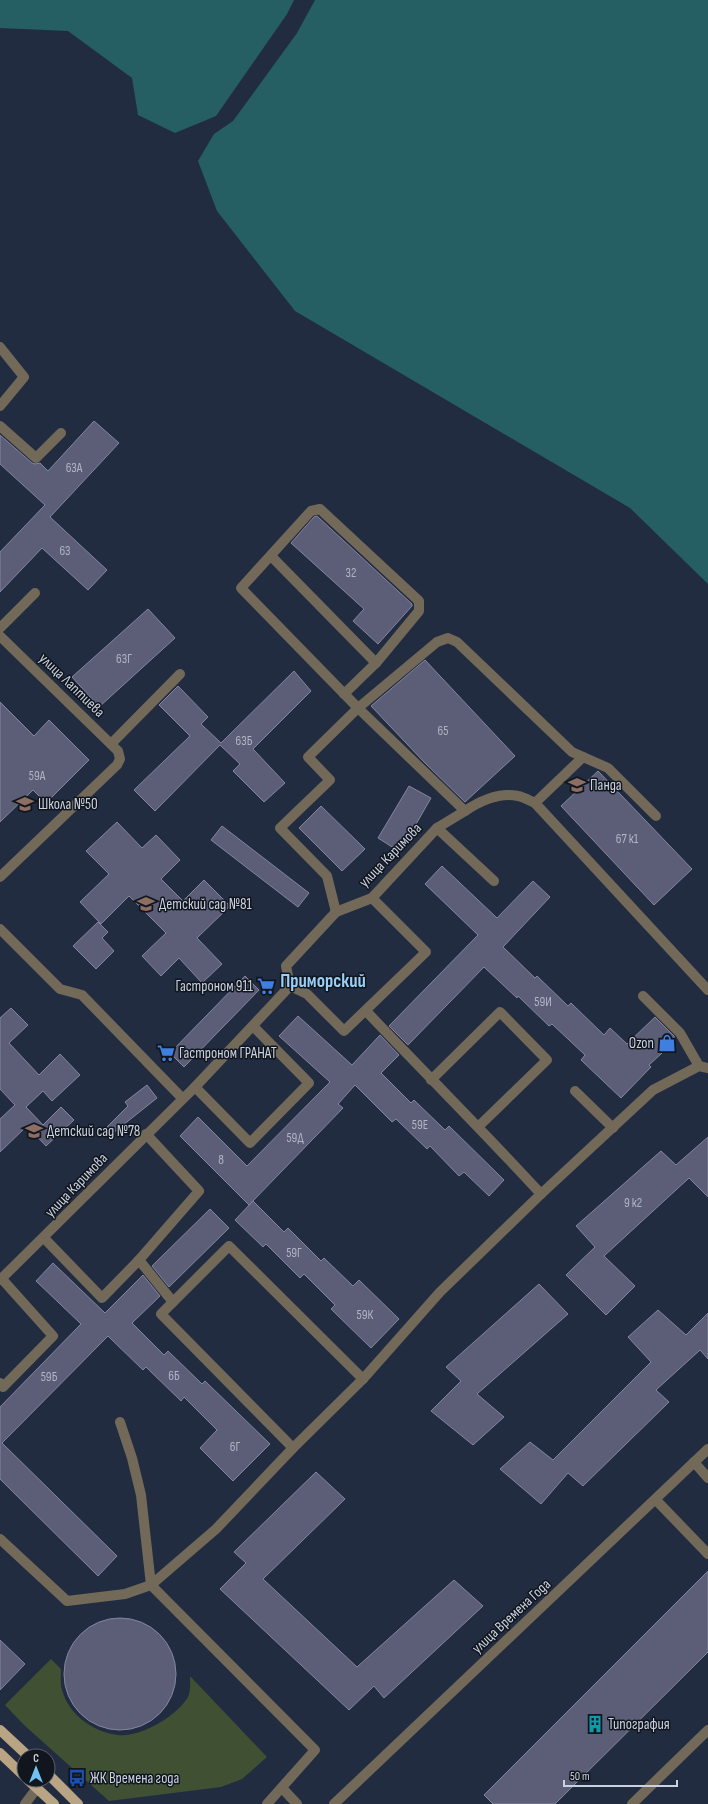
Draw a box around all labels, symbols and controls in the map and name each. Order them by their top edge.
house number: 63А [66,460,83,476]
house number: 63 [59,543,71,559]
house number: 32 [346,565,356,581]
street label: улица Лаптиева [35,649,109,722]
house number: 63Г [116,651,132,667]
house number: 65 [438,723,448,739]
house number: 63Б [236,733,253,749]
house number: 59А [29,768,46,784]
school or university icon: Панда [567,775,587,795]
place label: Панда [590,776,622,795]
school or university icon: Школа №50 [15,794,35,814]
place label: Школа №50 [38,795,98,814]
street label: улица Каримова [355,819,426,892]
house number: 67 к1 [616,831,639,847]
school or university icon: Детский сад №81 [136,894,156,914]
place label: Детский сад №81 [159,895,252,914]
district label: Приморский [280,970,366,993]
supermarket icon: Гастроном 911 [256,976,276,996]
place label: Гастроном 911 [175,977,254,996]
house number: 59И [534,994,552,1010]
shop icon: Ozon [657,1033,677,1053]
place label: Ozon [629,1034,654,1053]
supermarket icon: Гастроном ГРАНАТ [156,1043,176,1063]
place label: Гастроном ГРАНАТ [179,1044,277,1063]
house number: 59Е [412,1117,428,1133]
school or university icon: Детский сад №78 [24,1121,44,1141]
place label: Детский сад №78 [47,1122,140,1141]
house number: 59Д [286,1130,304,1146]
street label: улица Каримова [41,1149,112,1222]
house number: 8 [218,1152,224,1168]
house number: 9 к2 [624,1195,642,1211]
house number: 59Г [286,1245,302,1261]
house number: 59К [357,1307,374,1323]
house number: 6Б [168,1368,180,1384]
house number: 59Б [41,1369,58,1385]
house number: 6Г [230,1439,240,1455]
street label: улица Времена Года [468,1575,555,1658]
building icon: Типография [585,1714,605,1734]
place label: Типография [608,1715,670,1734]
north arrow [16,1748,56,1788]
text: С [33,1752,39,1765]
scale bar [564,1762,677,1788]
bus stop icon: ЖК Времена года [67,1768,87,1788]
place label: ЖК Времена года [90,1769,180,1788]
text: 50 m [570,1769,590,1784]

